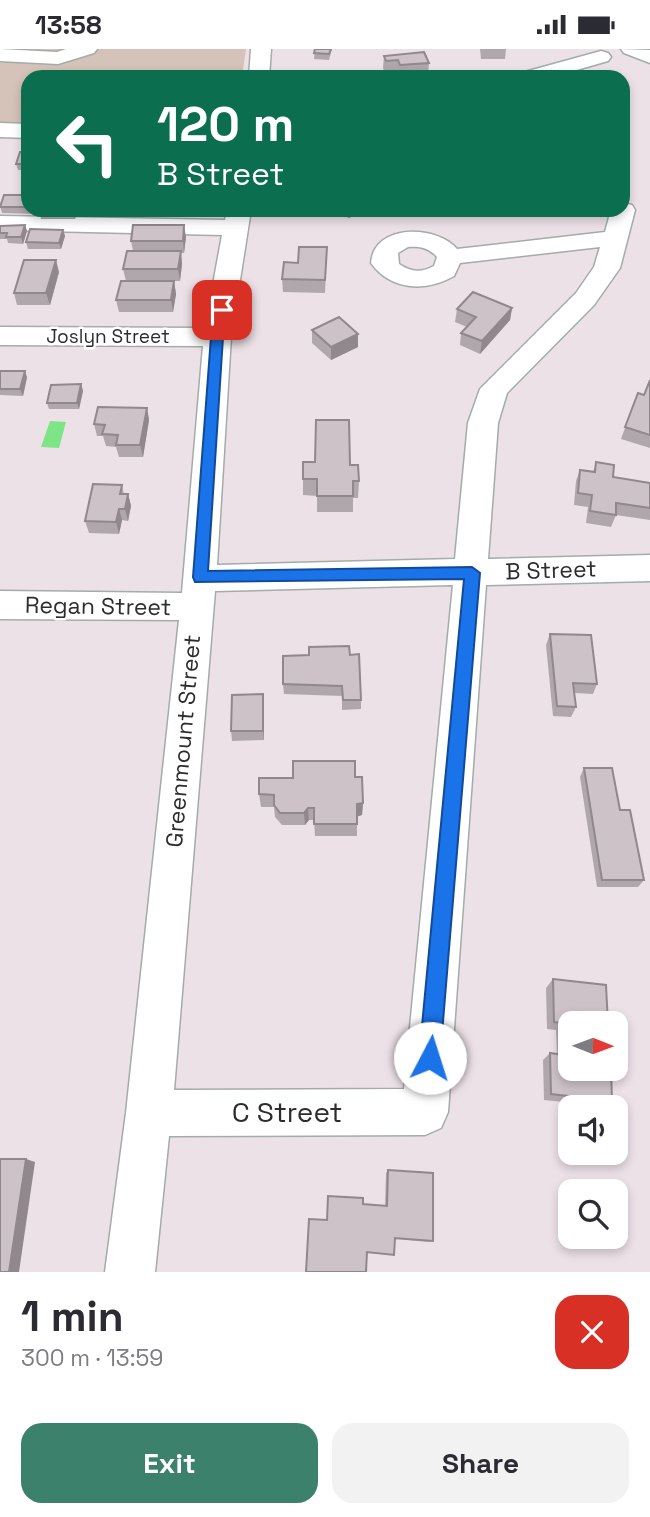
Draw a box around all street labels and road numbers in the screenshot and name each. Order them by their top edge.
street label: Joslyn Street [46,324,170,349]
street label: B Street [505,553,597,587]
street label: Regan Street [25,590,171,622]
street label: Greenmount Street [159,633,207,849]
street label: C Street [232,1094,342,1130]

